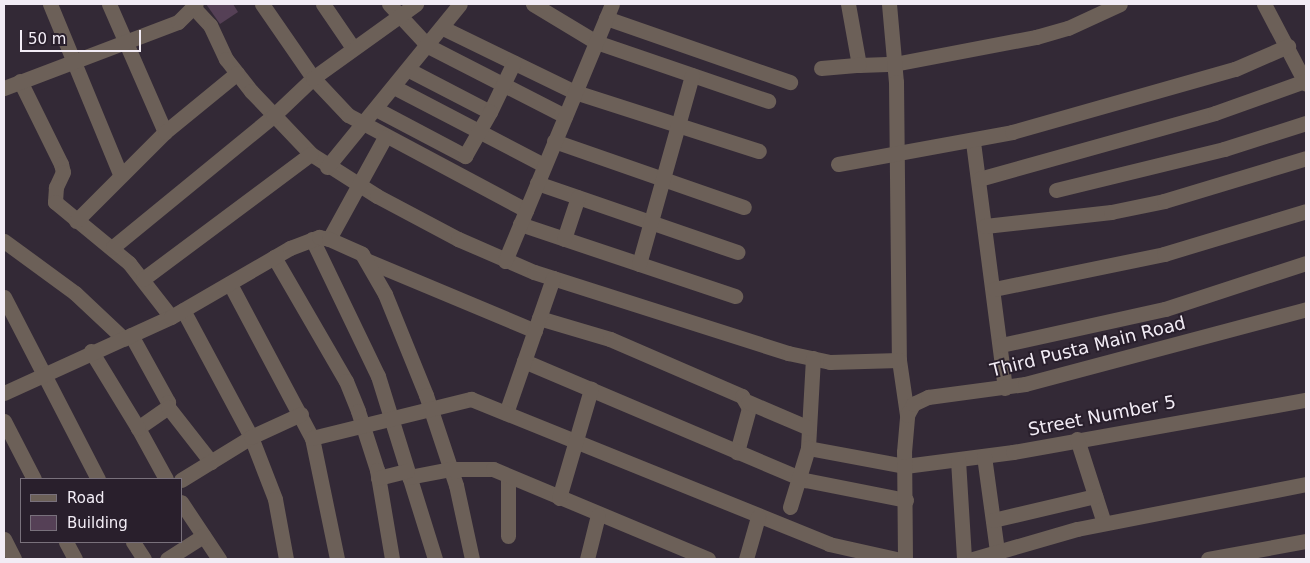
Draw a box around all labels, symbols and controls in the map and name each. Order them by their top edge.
scale bar [22,20,144,52]
text: 50 m [28,30,66,48]
street label: Third Pusta Main Road [988,312,1188,382]
street label: Street Number 5 [1026,391,1178,441]
legend [20,478,182,543]
text: Road [67,489,105,507]
text: Building [67,514,128,532]

